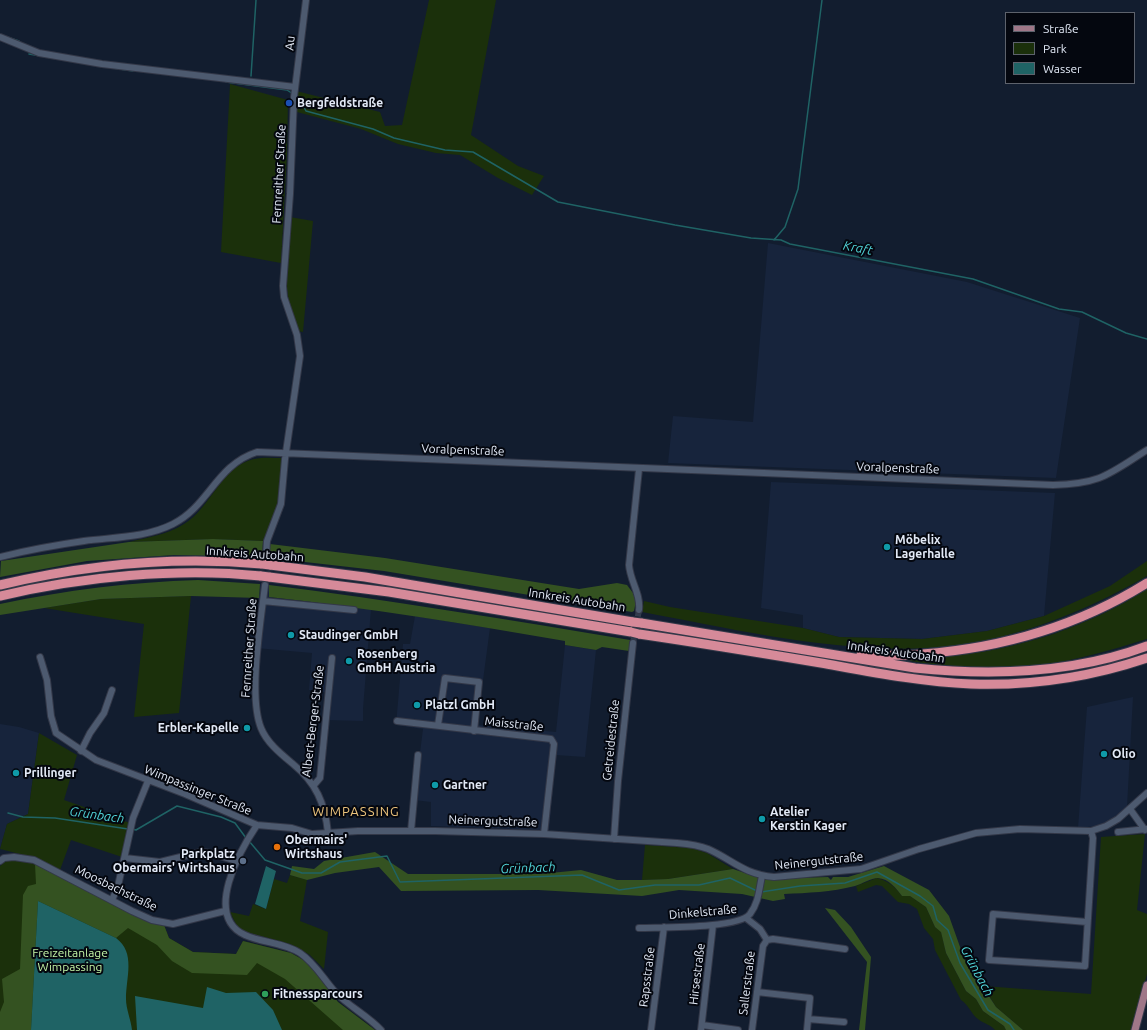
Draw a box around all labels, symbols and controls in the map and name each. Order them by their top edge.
legend [1005,12,1135,84]
text: Straße [1043,22,1079,35]
street label: Au [282,35,298,51]
text: Park [1043,42,1067,55]
text: Wasser [1043,62,1082,75]
place label: Bergfeldstraße [297,96,383,110]
marker: Bergfeldstraße [284,98,294,108]
street label: Fernreither Straße [269,124,289,224]
water label: Kraft [842,237,874,259]
street label: Voralpenstraße [421,441,505,459]
street label: Voralpenstraße [856,459,940,477]
place label: Möbelix Lagerhalle [895,533,955,561]
marker: Möbelix Lagerhalle [882,542,892,552]
street label: Innkreis Autobahn [206,543,304,565]
street label: Innkreis Autobahn [527,585,627,615]
street label: Fernreither Straße [238,598,260,698]
place label: Staudinger GmbH [299,628,398,642]
marker: Staudinger GmbH [286,630,296,640]
street label: Innkreis Autobahn [846,638,946,666]
place label: Rosenberg GmbH Austria [357,647,435,675]
marker: Rosenberg GmbH Austria [344,656,354,666]
street label: Albert-Berger-Straße [299,664,327,778]
place label: Platzl GmbH [425,698,495,712]
street label: Getreidestraße [600,699,622,781]
marker: Platzl GmbH [412,700,422,710]
street label: Maisstraße [484,714,544,734]
place label: Erbler-Kapelle [158,721,239,735]
marker: Erbler-Kapelle [242,723,252,733]
place label: Olio [1112,747,1136,761]
marker: Olio [1099,749,1109,759]
street label: Wimpassinger Straße [142,762,254,818]
place label: Prillinger [24,766,76,780]
marker: Prillinger [11,768,21,778]
place label: Gartner [443,778,487,792]
marker: Gartner [430,780,440,790]
water label: Grünbach [69,803,125,827]
district label: WIMPASSING [312,804,400,820]
place label: Atelier Kerstin Kager [770,805,847,833]
street label: Neinergutstraße [448,812,538,830]
marker: Atelier Kerstin Kager [757,814,767,824]
place label: Obermairs' Wirtshaus [285,833,347,861]
marker: Obermairs' Wirtshaus [272,842,282,852]
place label: Parkplatz Obermairs' Wirtshaus [113,847,235,875]
street label: Neinergutstraße [774,849,864,873]
marker: Parkplatz Obermairs' Wirtshaus [238,856,248,866]
water label: Grünbach [500,859,556,877]
street label: Moosbachstraße [72,862,160,914]
street label: Dinkelstraße [668,902,738,922]
street label: Hirsestraße [686,942,708,1006]
water label: Grünbach [957,943,997,999]
park label: Freizeitanlage Wimpassing [32,946,108,974]
street label: Rapsstraße [636,946,658,1008]
street label: Sallerstraße [736,950,758,1016]
place label: Fitnessparcours [273,987,363,1001]
marker: Fitnessparcours [260,989,270,999]

